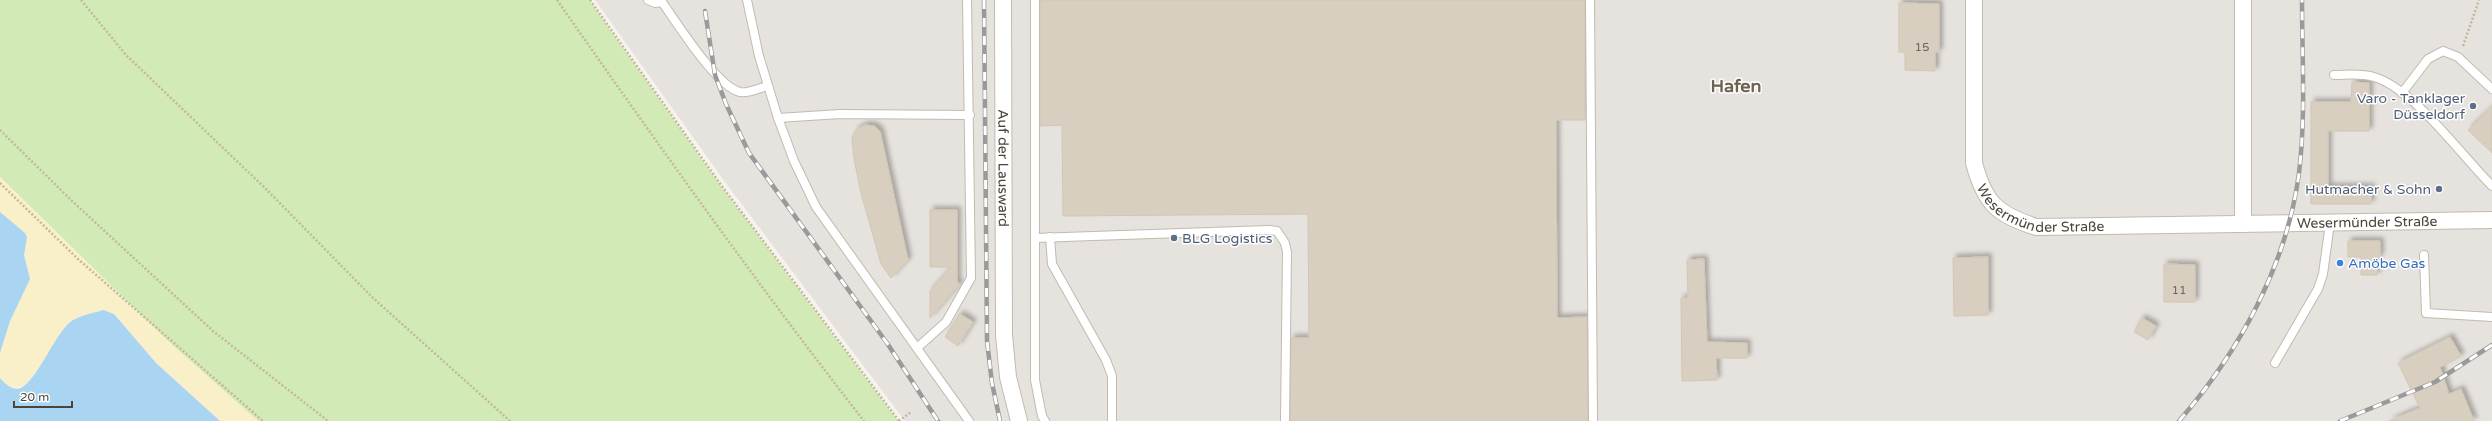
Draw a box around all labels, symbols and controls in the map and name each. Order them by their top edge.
house number: 15 [1914,40,1930,54]
district label: Hafen [1711,75,1761,97]
place label: Varo - Tanklager Düsseldorf [2357,90,2466,123]
marker: Varo - Tanklager Düsseldorf [2468,101,2478,111]
street label: Auf der Lausward [995,109,1012,227]
street label: Wesermünder Straße [1973,181,2105,236]
place label: Hutmacher & Sohn [2305,181,2431,198]
marker: Hutmacher & Sohn [2434,184,2444,194]
street label: Wesermünder Straße [2297,212,2438,231]
place label: BLG Logistics [1182,230,1273,247]
marker: BLG Logistics [1169,233,1179,243]
place label: Amöbe Gas [2348,255,2426,272]
marker: Amöbe Gas [2335,258,2345,268]
house number: 11 [2171,283,2187,297]
scale bar [14,383,72,409]
text: 20 m [20,390,49,404]

